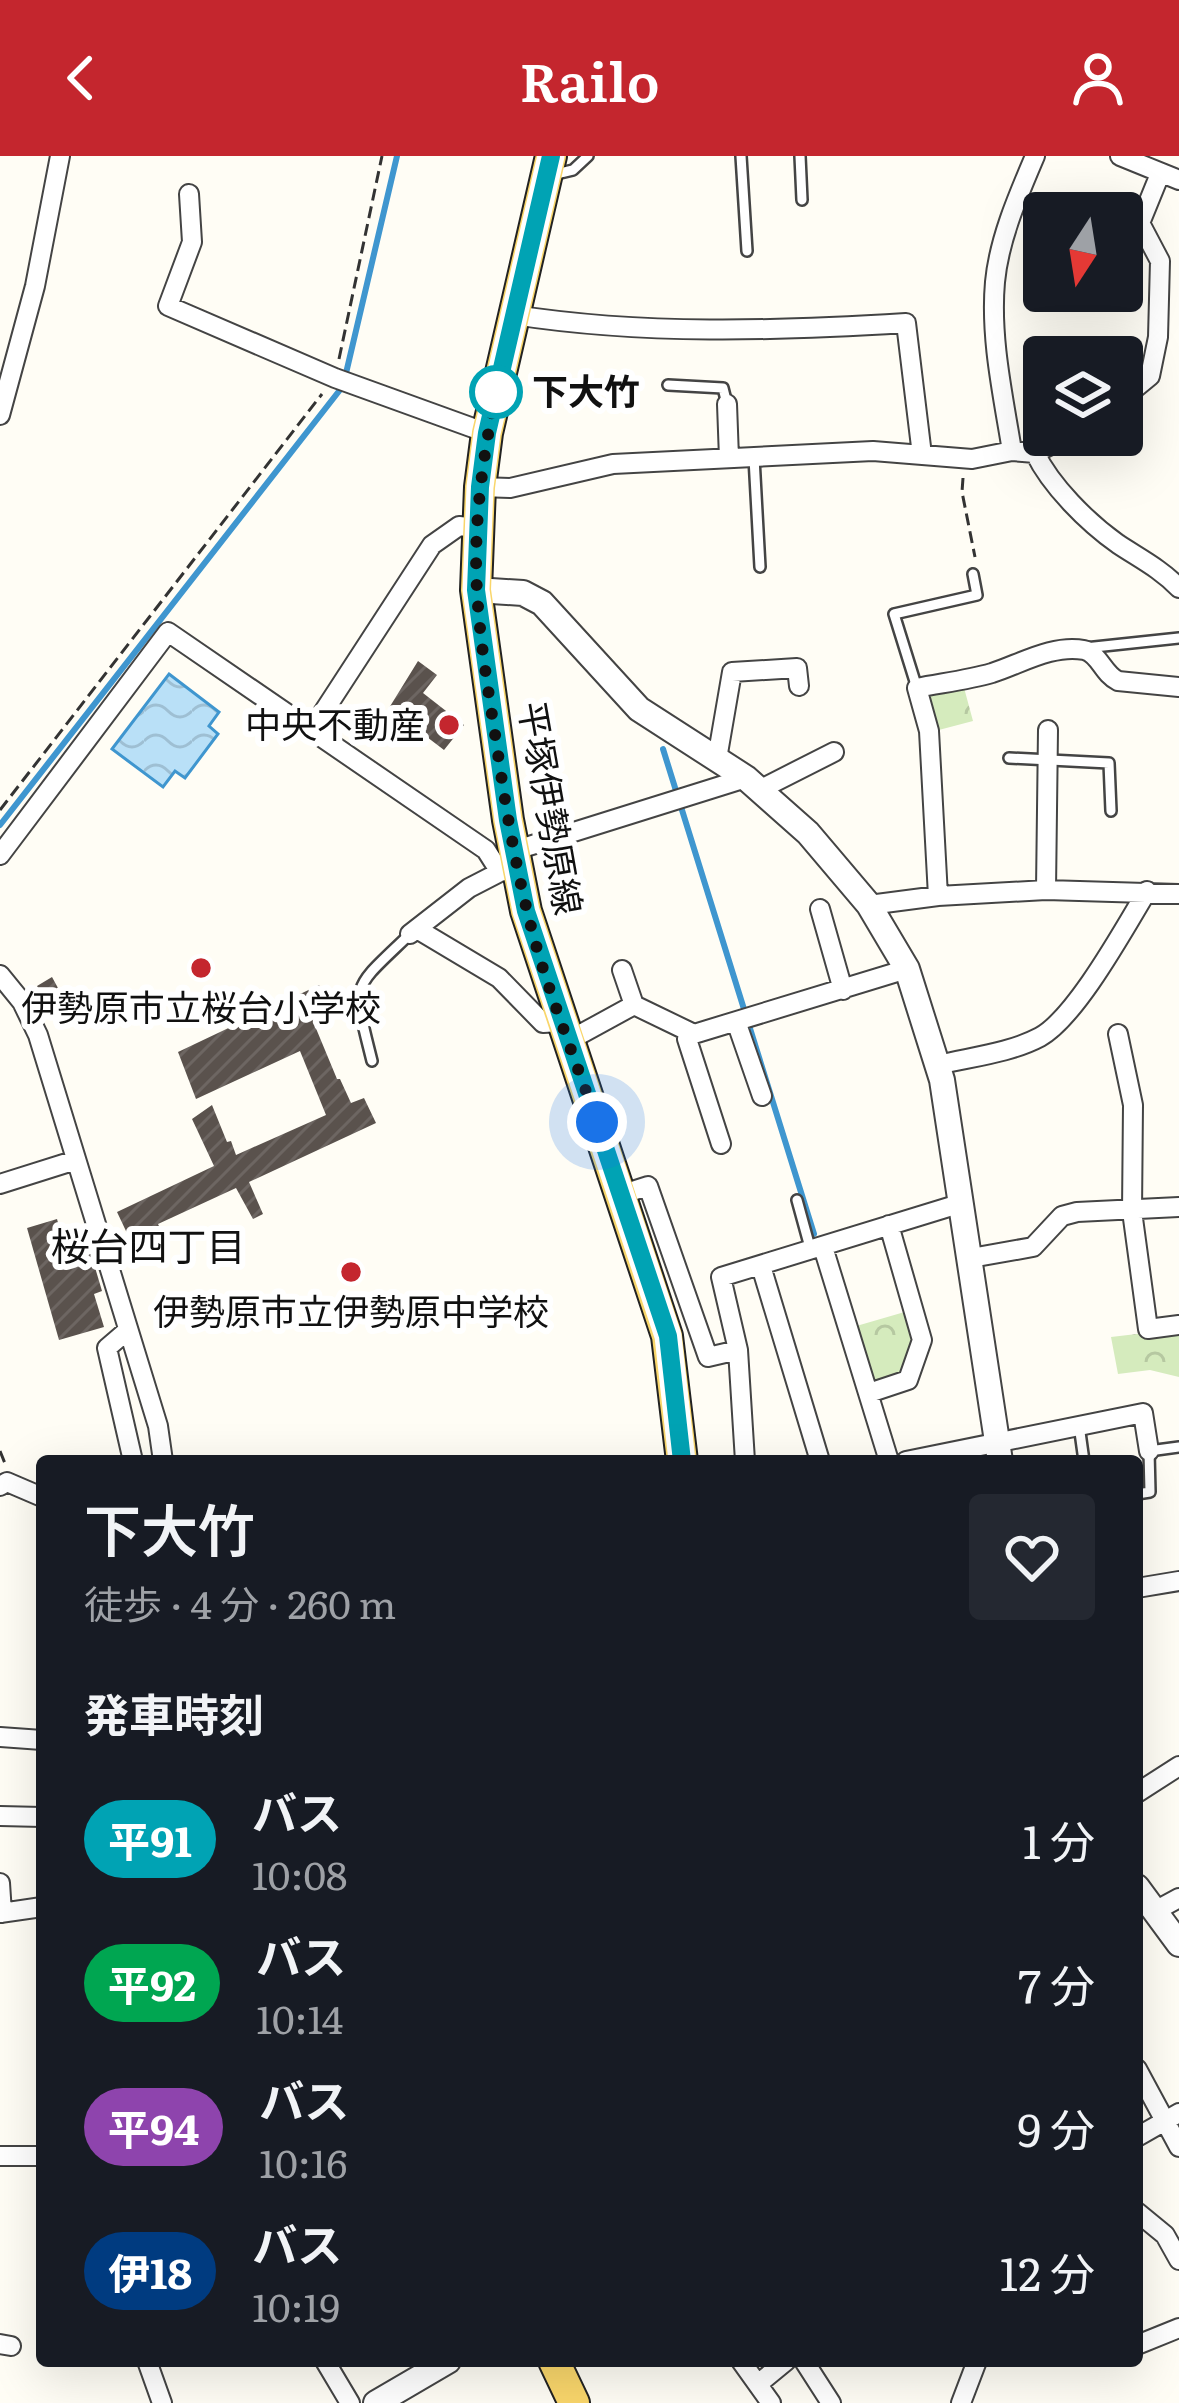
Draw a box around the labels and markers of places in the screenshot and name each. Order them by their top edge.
place label: 下大竹 [532,363,640,416]
marker: 下大竹 [471,367,521,417]
place label: 中央不動産 [245,696,425,749]
marker: 中央不動産 [436,712,462,738]
marker: 伊勢原市立桜台小学校 [188,955,214,981]
place label: 伊勢原市立桜台小学校 [21,979,381,1032]
marker: 伊勢原市立伊勢原中学校 [338,1259,364,1285]
place label: 伊勢原市立伊勢原中学校 [153,1283,549,1336]

